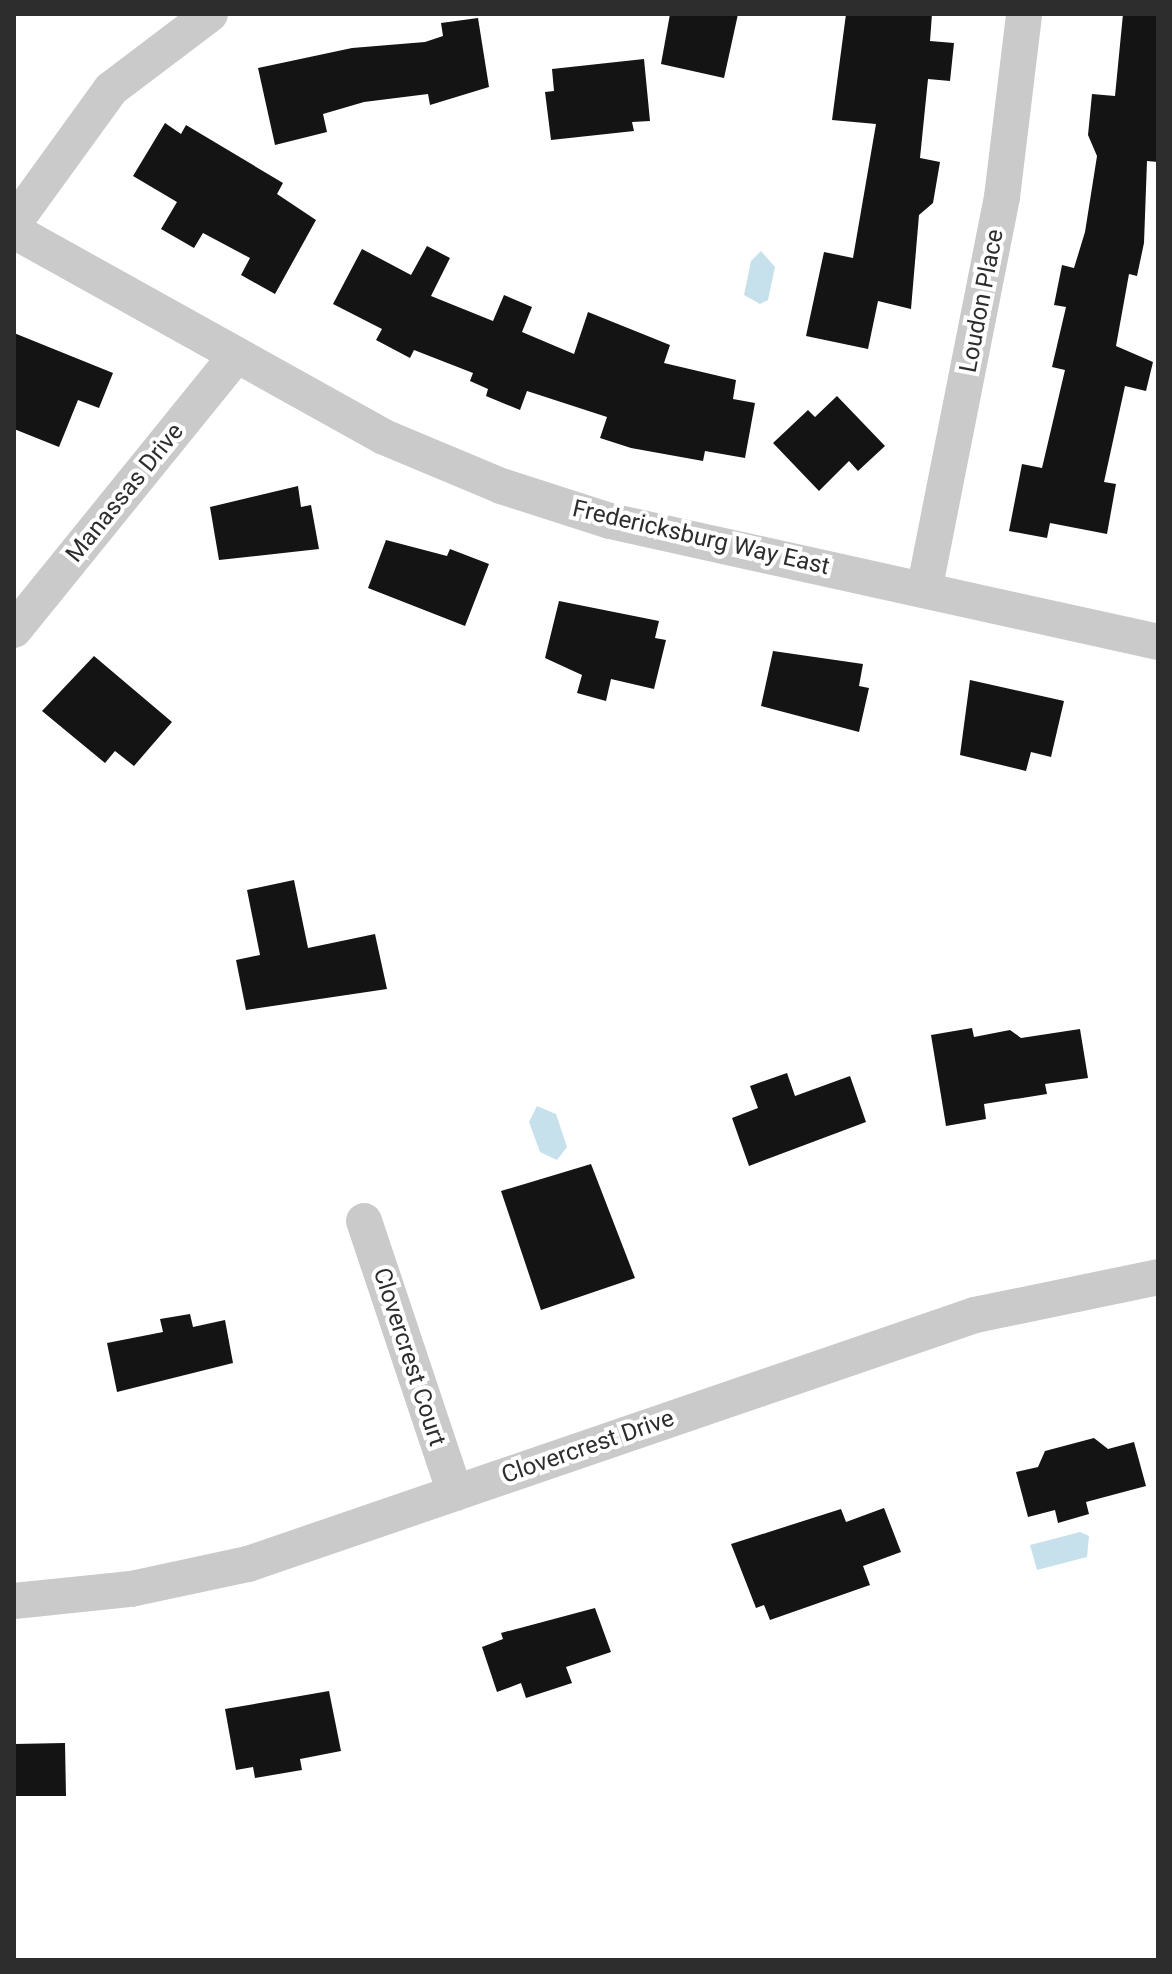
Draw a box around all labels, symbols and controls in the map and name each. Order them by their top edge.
street label: Loudon Place [954,227,1010,375]
street label: Manassas Drive [60,418,190,568]
street label: Fredericksburg Way East [570,494,832,582]
street label: Clovercrest Court [367,1264,451,1450]
street label: Clovercrest Drive [498,1404,678,1490]

